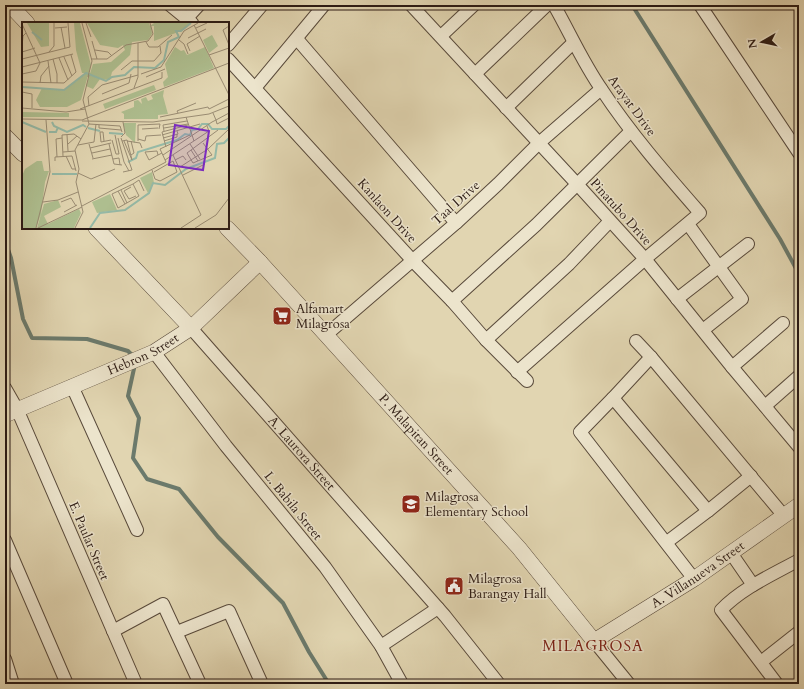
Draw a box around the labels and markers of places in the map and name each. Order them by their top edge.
place label: Alfamart Milagrosa [296,300,350,333]
supermarket icon: Alfamart Milagrosa [271,305,293,327]
place label: Milagrosa Elementary School [425,488,529,521]
school or university icon: Milagrosa Elementary School [400,493,422,515]
place label: Milagrosa Barangay Hall [468,570,547,603]
public building icon: Milagrosa Barangay Hall [443,575,465,597]

